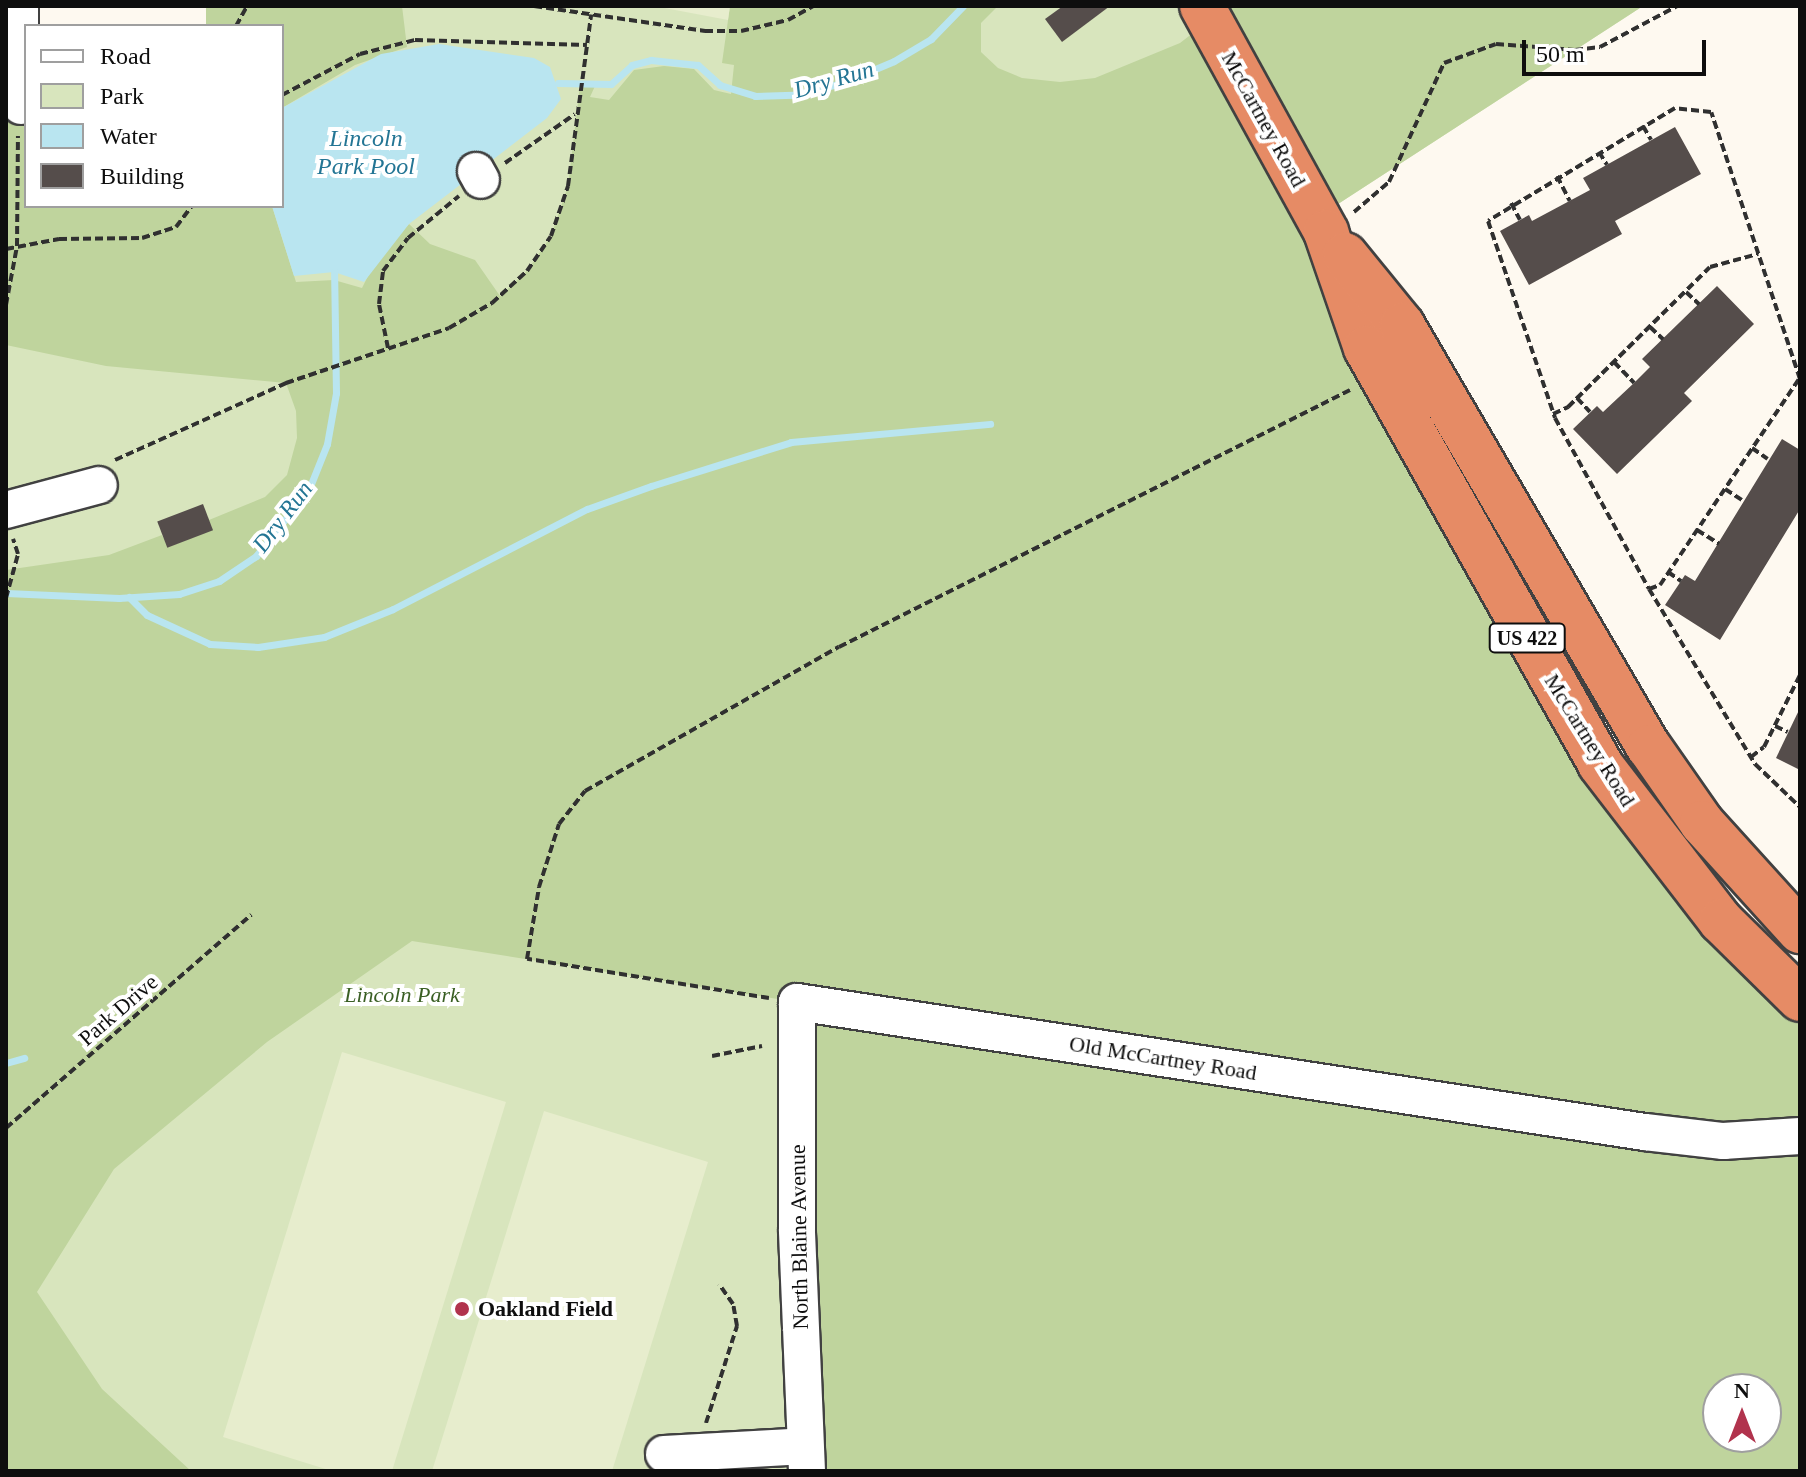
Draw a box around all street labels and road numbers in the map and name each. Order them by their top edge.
street label: McCartney Road [1216,47,1312,191]
road number: US 422 [1487,622,1567,654]
street label: McCartney Road [1539,669,1641,811]
street label: Park Drive [73,969,163,1051]
street label: Old McCartney Road [1067,1030,1259,1086]
street label: North Blaine Avenue [784,1144,814,1330]

